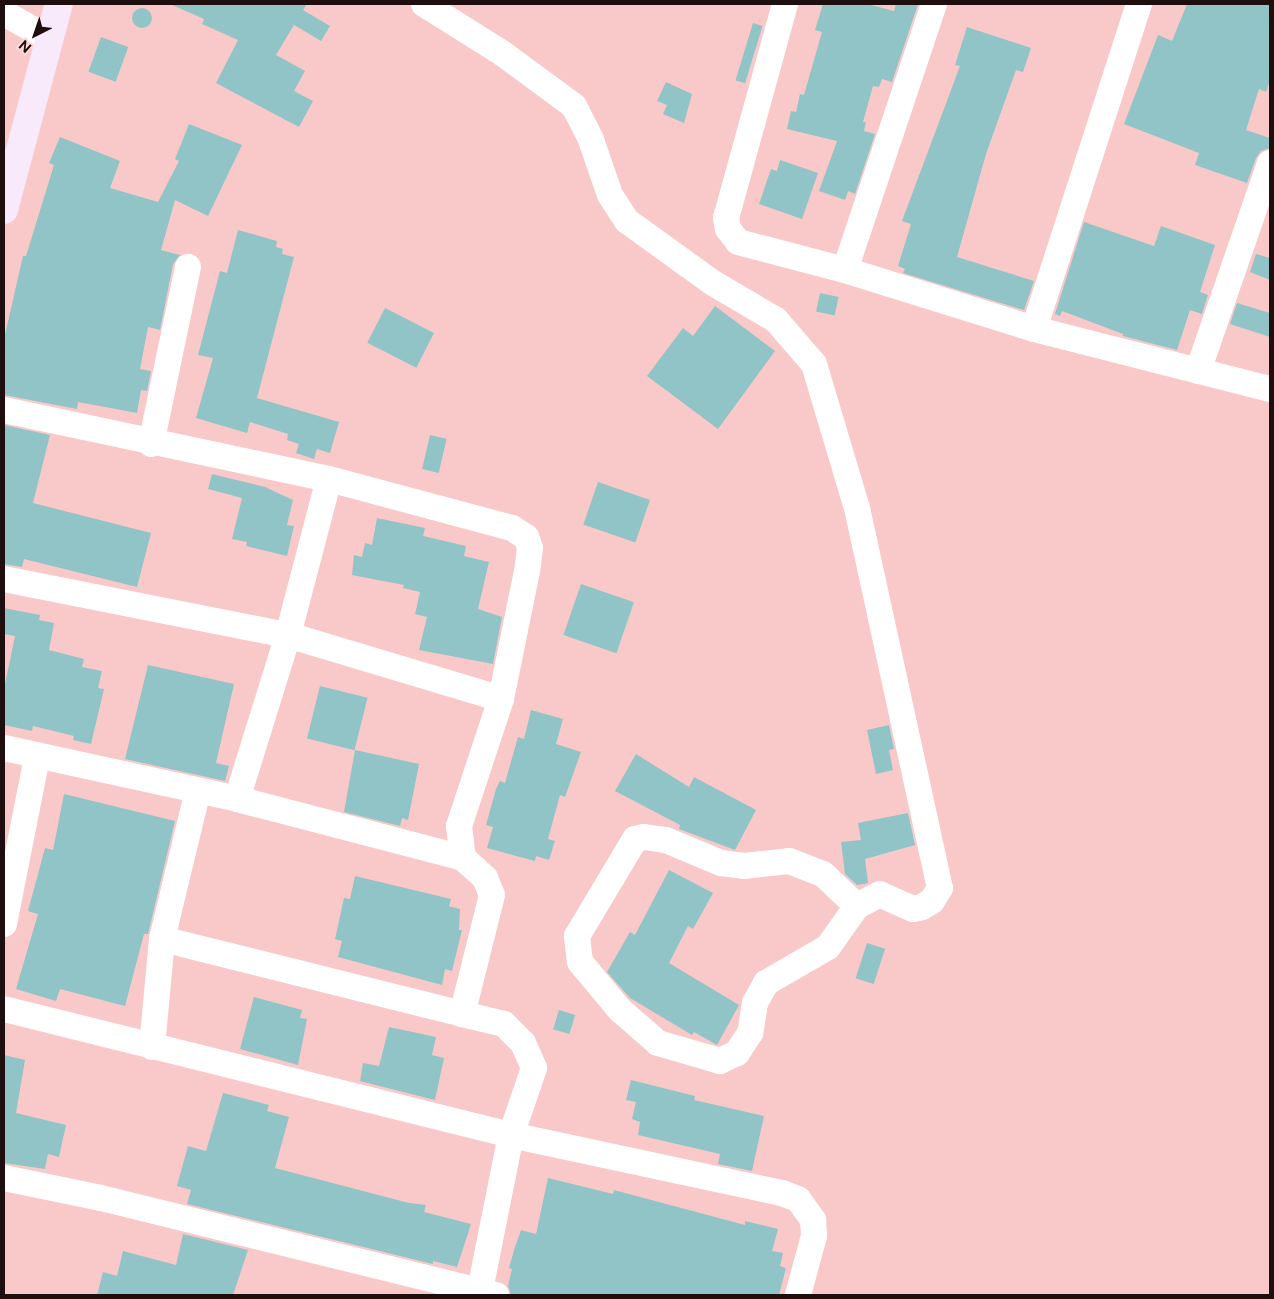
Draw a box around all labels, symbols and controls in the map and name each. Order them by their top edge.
north arrow [10,10,60,60]
text: N [16,37,35,56]

